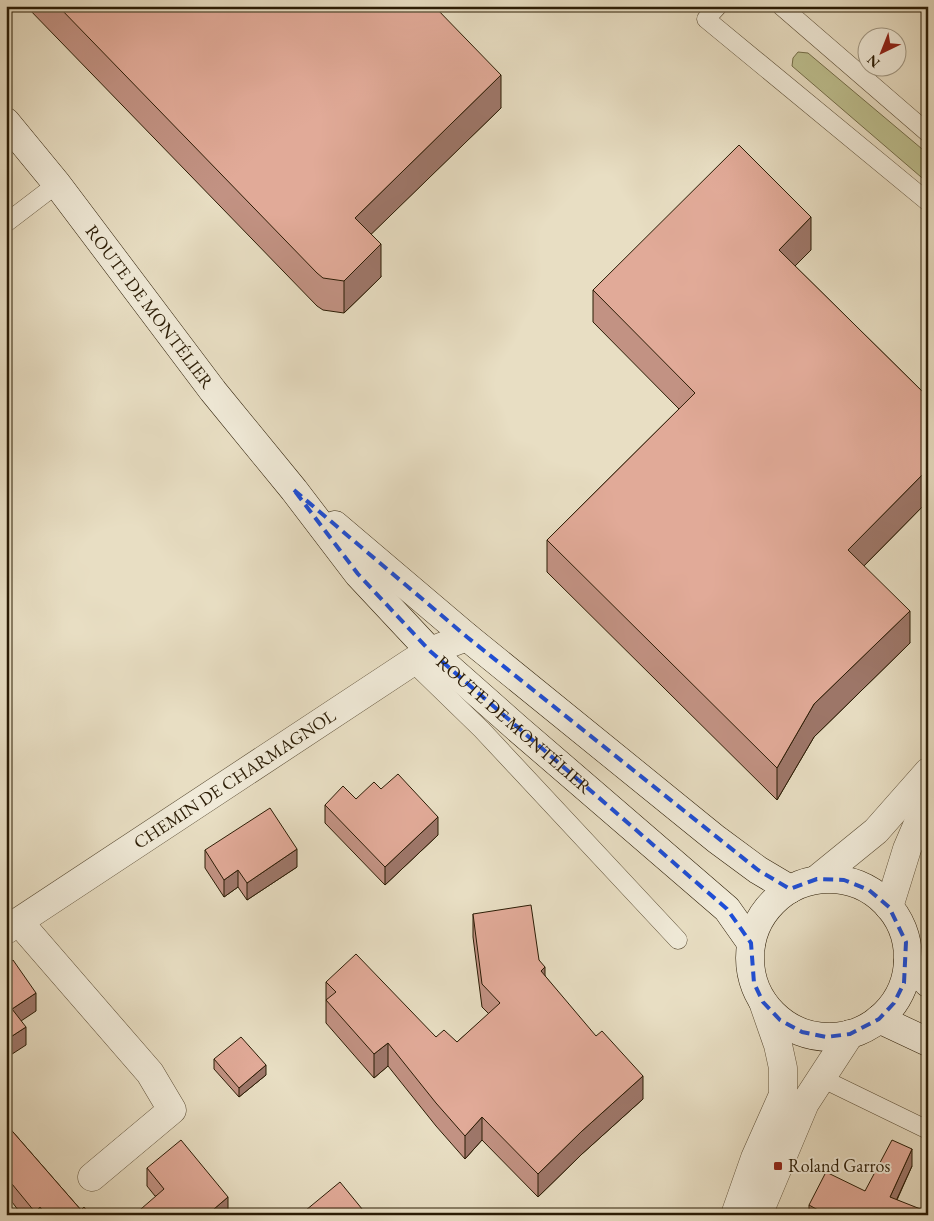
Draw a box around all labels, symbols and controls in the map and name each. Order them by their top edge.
north arrow [856,28,906,78]
text: N [862,51,883,72]
street label: ROUTE DE MONTÉLIER [81,220,219,393]
street label: ROUTE DE MONTÉLIER [432,650,597,798]
street label: CHEMIN DE CHARMAGNOL [129,703,340,854]
place label: Roland Garros [788,1154,890,1177]
marker: Roland Garros [772,1160,784,1172]

